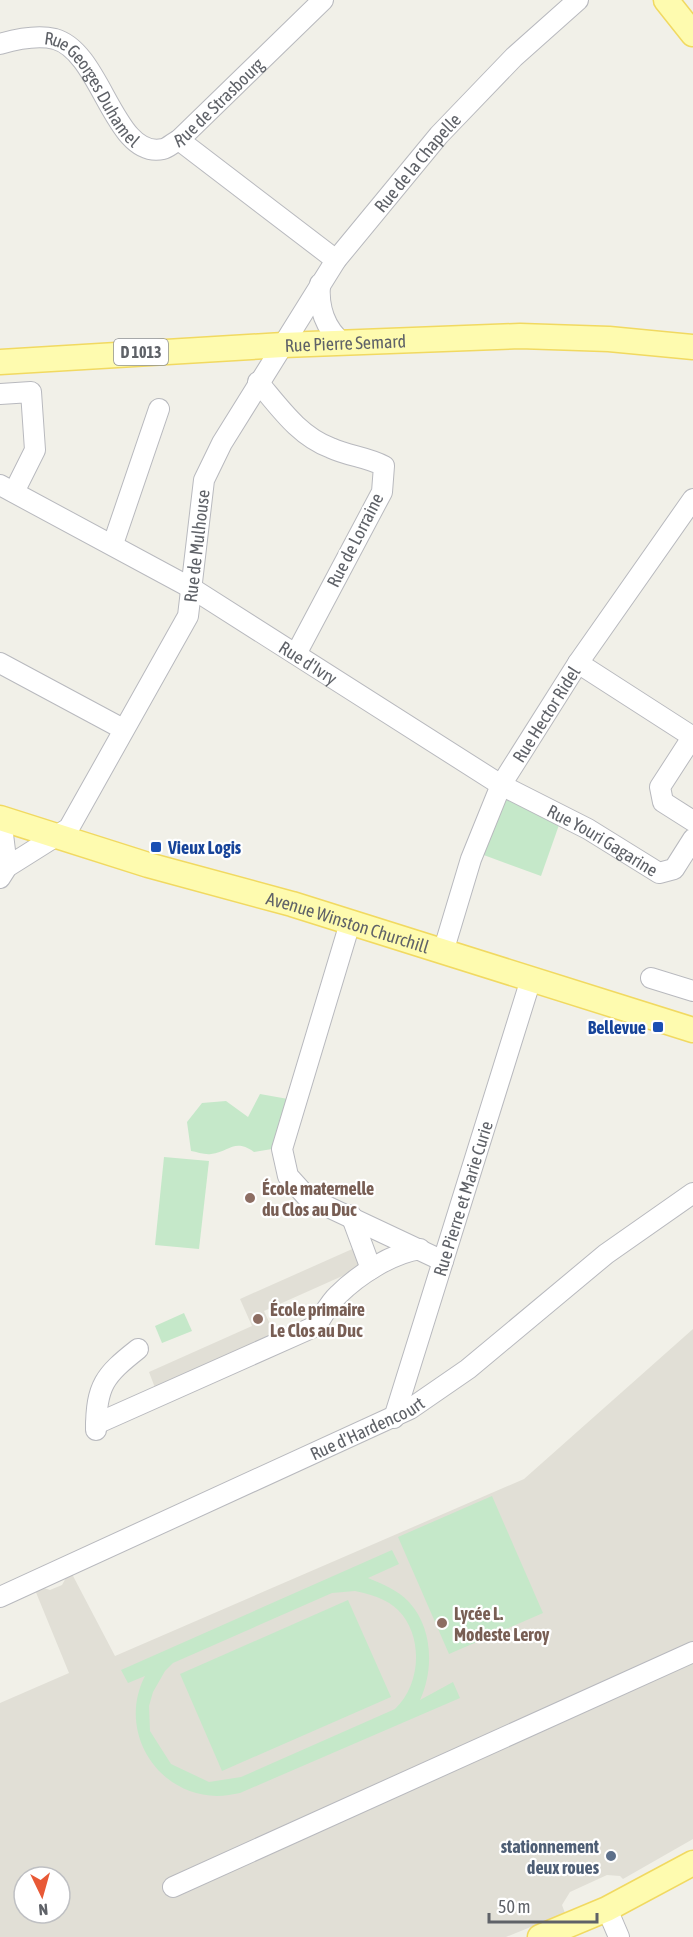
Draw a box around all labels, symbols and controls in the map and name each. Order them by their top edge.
street label: Rue Georges Duhamel [43,27,144,151]
street label: Rue de Strasbourg [171,53,268,151]
street label: Rue de la Chapelle [370,109,465,216]
street label: Rue Pierre Semard [284,330,406,355]
road number: D 1013 [114,339,168,365]
street label: Rue de Mulhouse [179,488,213,604]
street label: Rue de Lorraine [322,490,388,590]
street label: Rue d'Ivry [275,636,341,689]
street label: Rue Hector Ridel [508,662,584,766]
street label: Rue Youri Gagarine [544,800,662,880]
place label: Vieux Logis [167,837,242,858]
marker: Vieux Logis [149,840,163,854]
street label: Avenue Winston Churchill [264,887,432,957]
place label: Bellevue [588,1017,646,1038]
marker: Bellevue [651,1020,665,1034]
street label: Rue Pierre et Marie Curie [428,1118,497,1279]
place label: École maternelle du Clos au Duc [262,1178,374,1220]
marker: École maternelle du Clos au Duc [243,1191,257,1205]
place label: École primaire Le Clos au Duc [270,1299,365,1341]
marker: École primaire Le Clos au Duc [251,1312,265,1326]
street label: Rue d'Hardencourt [307,1392,428,1464]
place label: Lycée L. Modeste Leroy [454,1603,550,1645]
marker: Lycée L. Modeste Leroy [435,1616,449,1630]
place label: stationnement deux roues [501,1836,600,1878]
marker: stationnement deux roues [604,1849,618,1863]
north arrow [12,1865,72,1925]
scale bar [489,1886,597,1924]
text: 50 m [498,1896,530,1917]
text: N [38,1901,49,1919]

